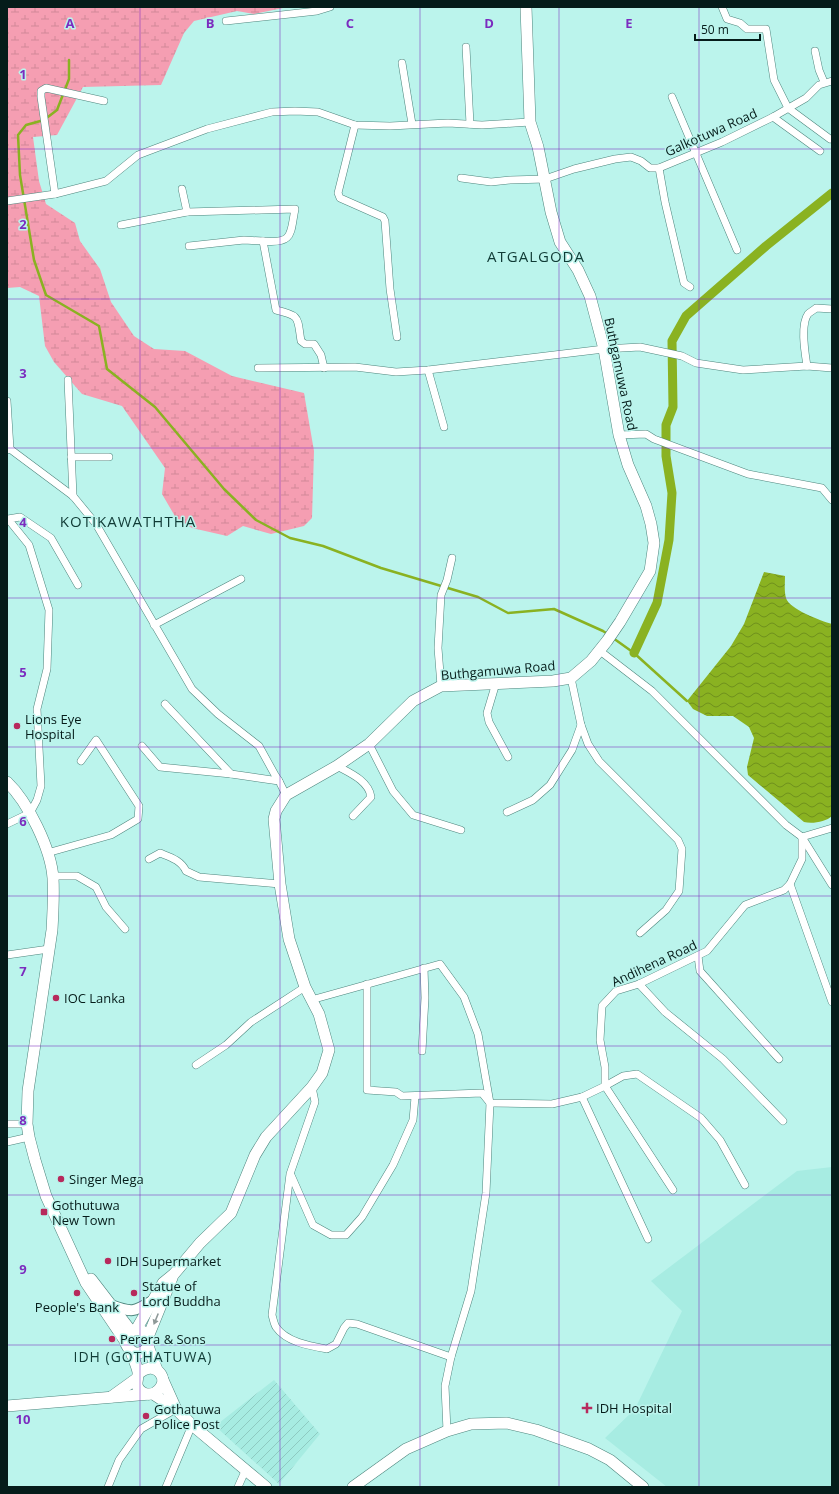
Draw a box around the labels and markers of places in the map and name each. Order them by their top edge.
place label: Lions Eye Hospital [25,710,81,743]
marker: Lions Eye Hospital [12,721,22,731]
place label: IOC Lanka [64,989,125,1007]
marker: IOC Lanka [51,993,61,1003]
place label: Singer Mega [69,1170,144,1188]
marker: Singer Mega [56,1174,66,1184]
place label: Gothutuwa New Town [52,1196,120,1229]
marker: Gothutuwa New Town [39,1207,49,1217]
place label: IDH Supermarket [116,1252,221,1270]
marker: IDH Supermarket [103,1256,113,1266]
place label: Statue of Lord Buddha [142,1277,221,1310]
marker: People's Bank [72,1288,82,1298]
marker: Statue of Lord Buddha [129,1288,139,1298]
place label: People's Bank [35,1298,119,1316]
place label: Perera & Sons [120,1330,206,1348]
marker: Perera & Sons [107,1334,117,1344]
place label: IDH Hospital [596,1399,672,1417]
place label: Gothatuwa Police Post [154,1400,221,1433]
marker: IDH Hospital [581,1402,593,1414]
marker: Gothatuwa Police Post [141,1411,151,1421]

